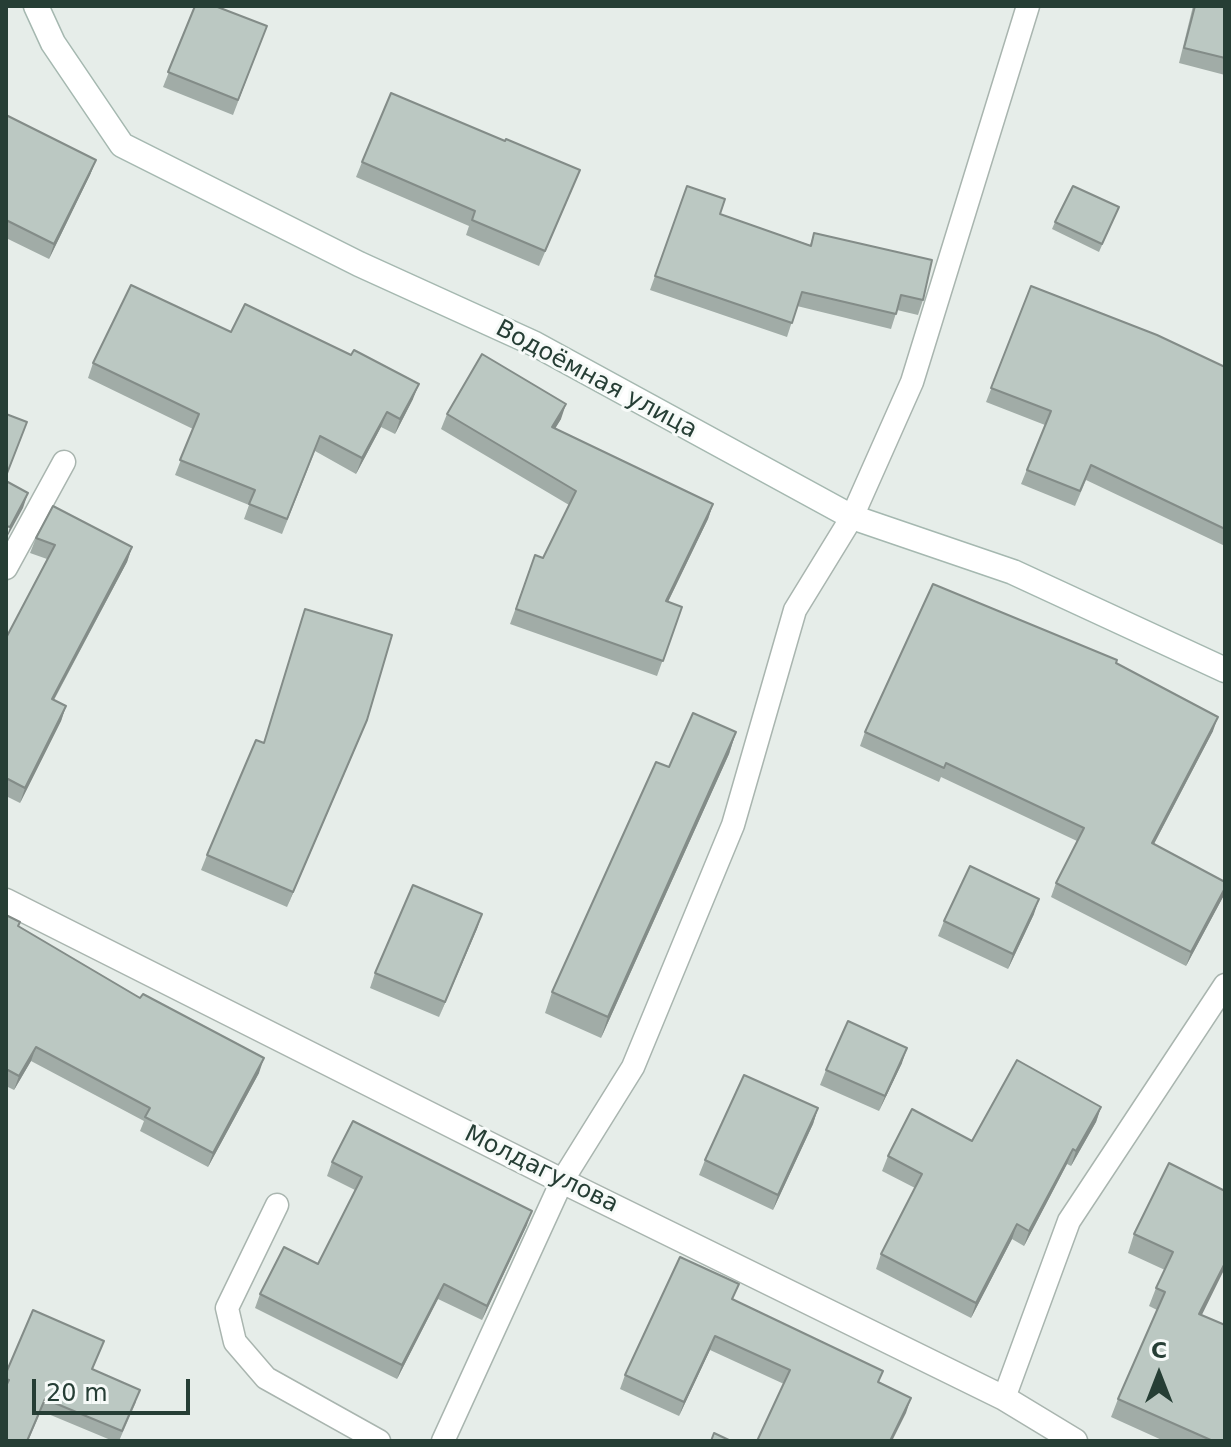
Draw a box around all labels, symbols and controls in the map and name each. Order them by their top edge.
street label: Водоёмная улица [490,315,702,445]
street label: Молдагулова [459,1120,623,1220]
north arrow [1119,1335,1199,1415]
text: С [1151,1338,1167,1363]
scale bar [36,1363,194,1413]
text: 20 m [46,1379,108,1407]

